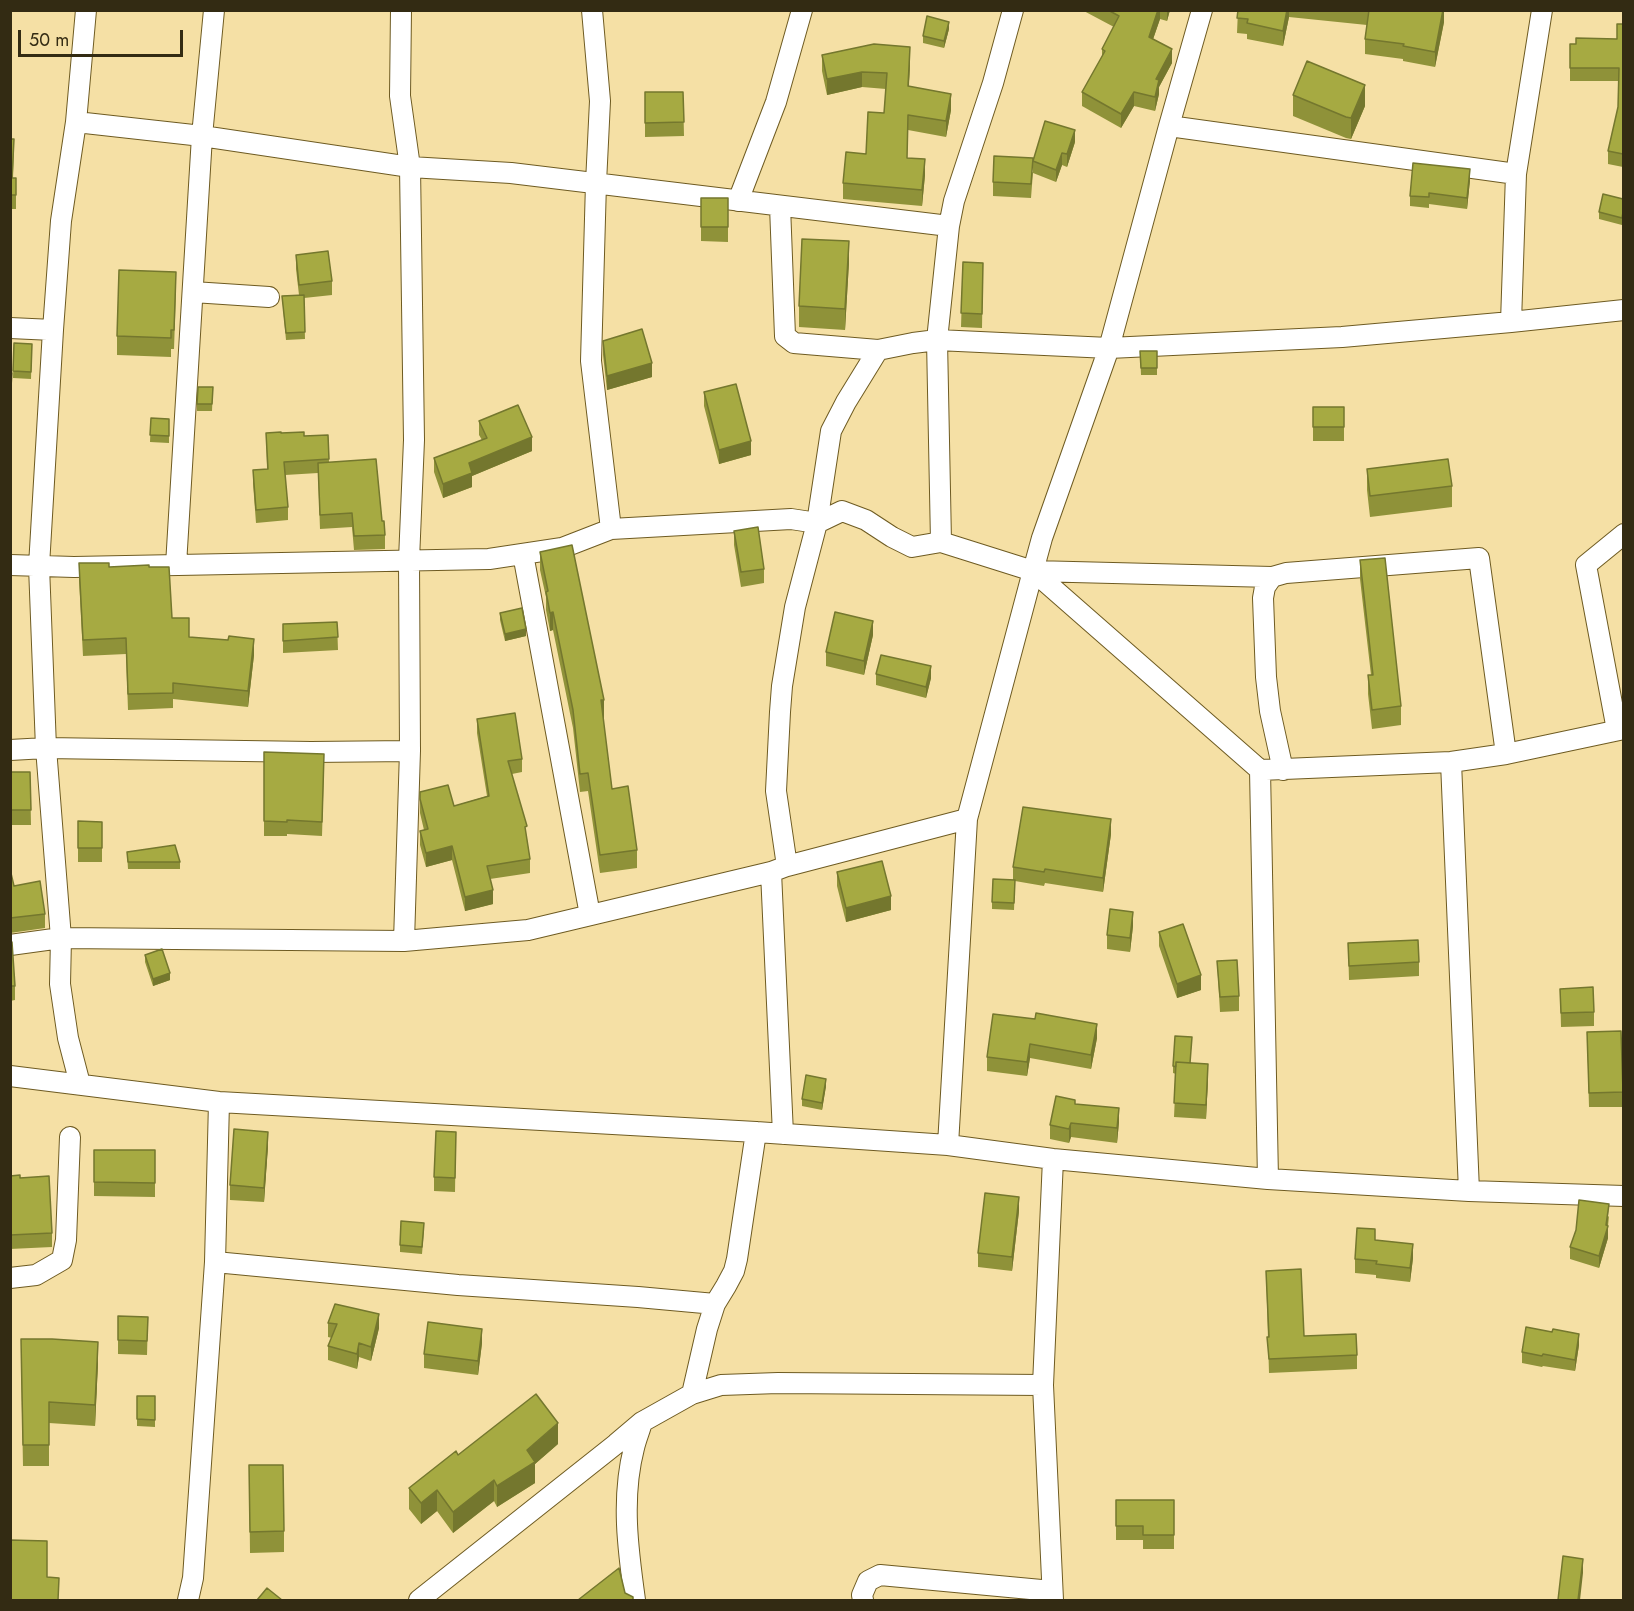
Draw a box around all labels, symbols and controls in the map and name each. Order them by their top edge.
scale bar [21,18,186,56]
text: 50 m [29,27,69,53]

